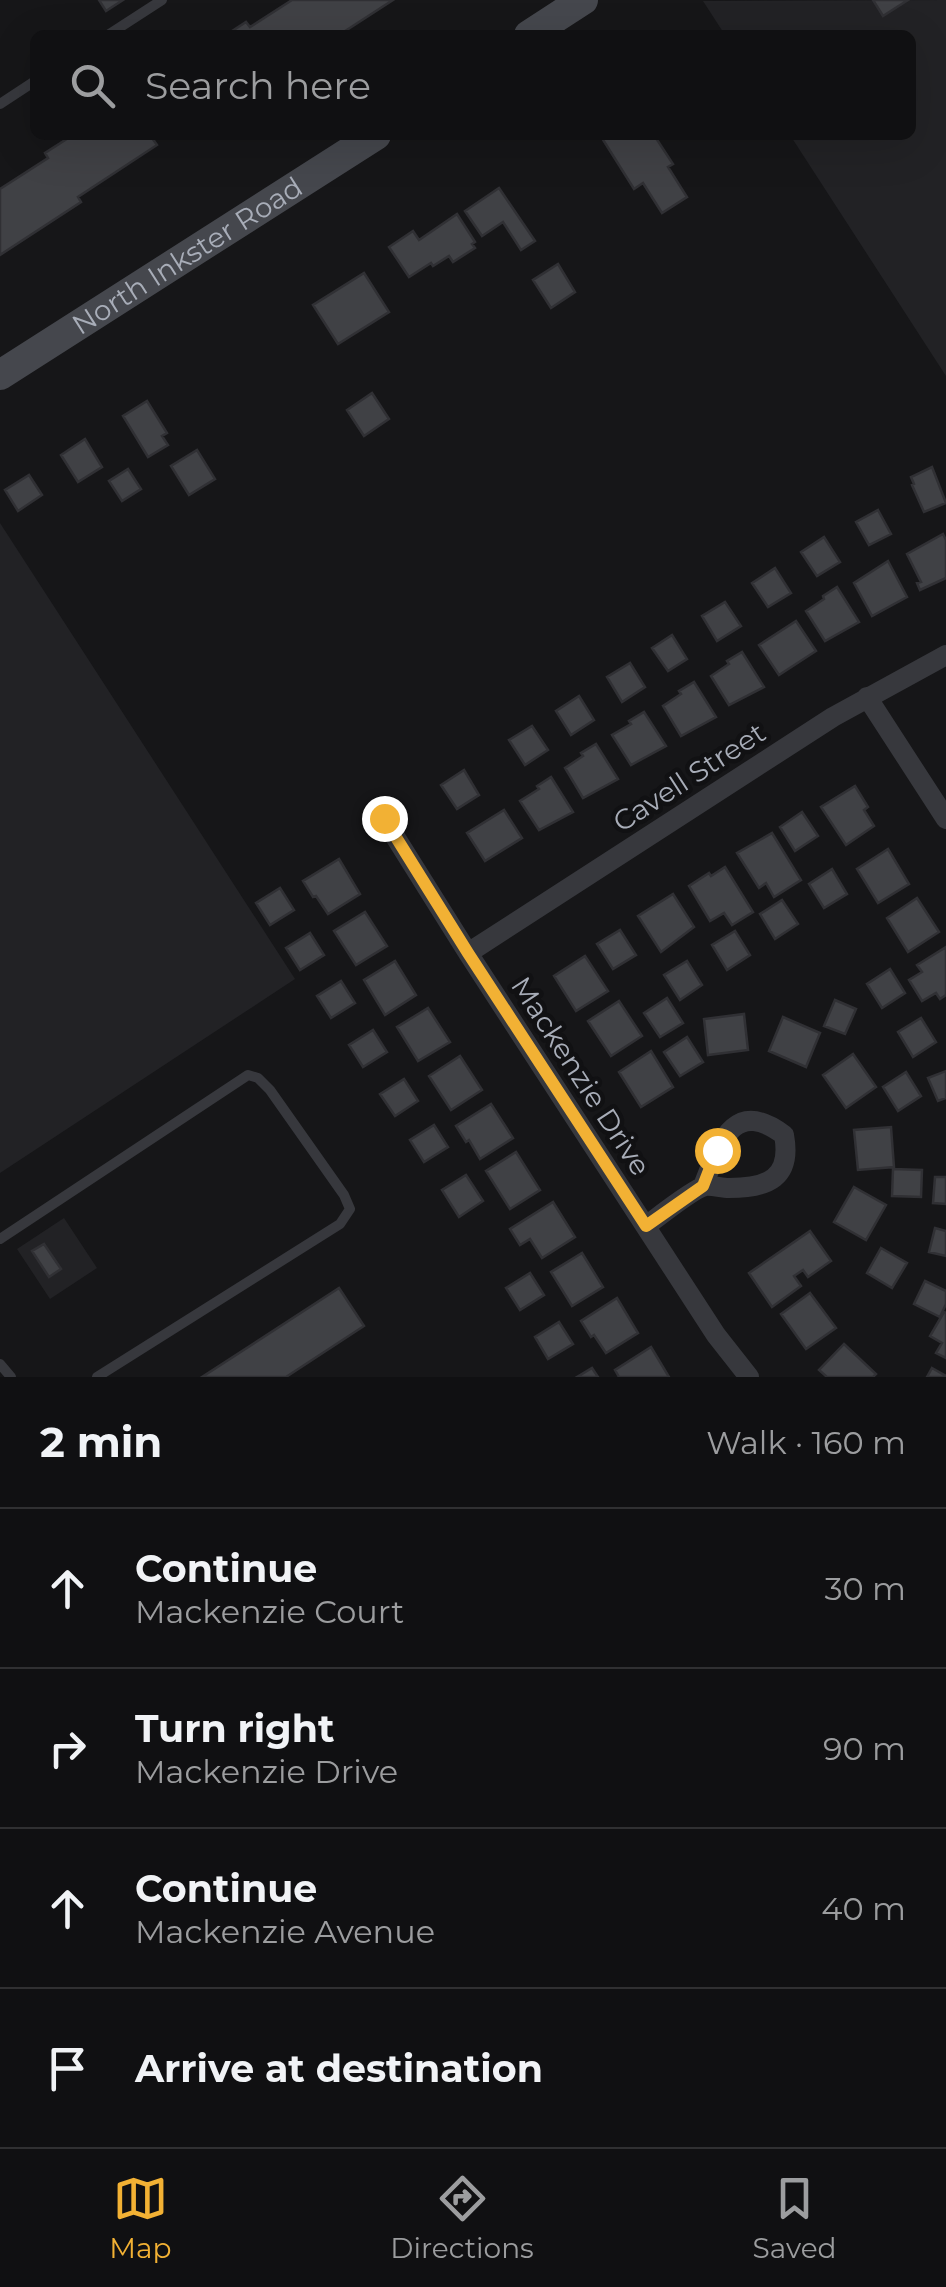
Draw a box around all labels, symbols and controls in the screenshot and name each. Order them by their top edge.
search box [30,30,916,140]
icon: search [65,58,120,113]
text: Search here [145,62,371,109]
street label: North Inkster Road [66,170,309,342]
street label: Cavell Street [607,715,771,839]
route end [362,796,408,842]
street label: Mackenzie Drive [504,970,658,1182]
route start [695,1128,741,1174]
text: 2 min [40,1416,162,1468]
text: Walk · 160 m [706,1423,906,1462]
text: Continue [135,1545,317,1592]
icon: ahead [40,1561,95,1616]
text: 30 m [824,1569,906,1608]
text: Mackenzie Court [135,1592,404,1631]
text: Turn right [135,1705,334,1752]
icon: right [40,1721,95,1776]
text: 90 m [823,1729,906,1768]
text: Mackenzie Drive [135,1752,398,1791]
text: Continue [135,1865,317,1912]
icon: ahead [40,1881,95,1936]
text: 40 m [821,1889,906,1928]
text: Mackenzie Avenue [135,1912,435,1951]
icon: arrive [40,2041,95,2096]
text: Arrive at destination [135,2045,543,2092]
tab: Map [109,2171,172,2265]
tab: Directions [390,2171,534,2265]
tab: Saved [752,2171,837,2265]

